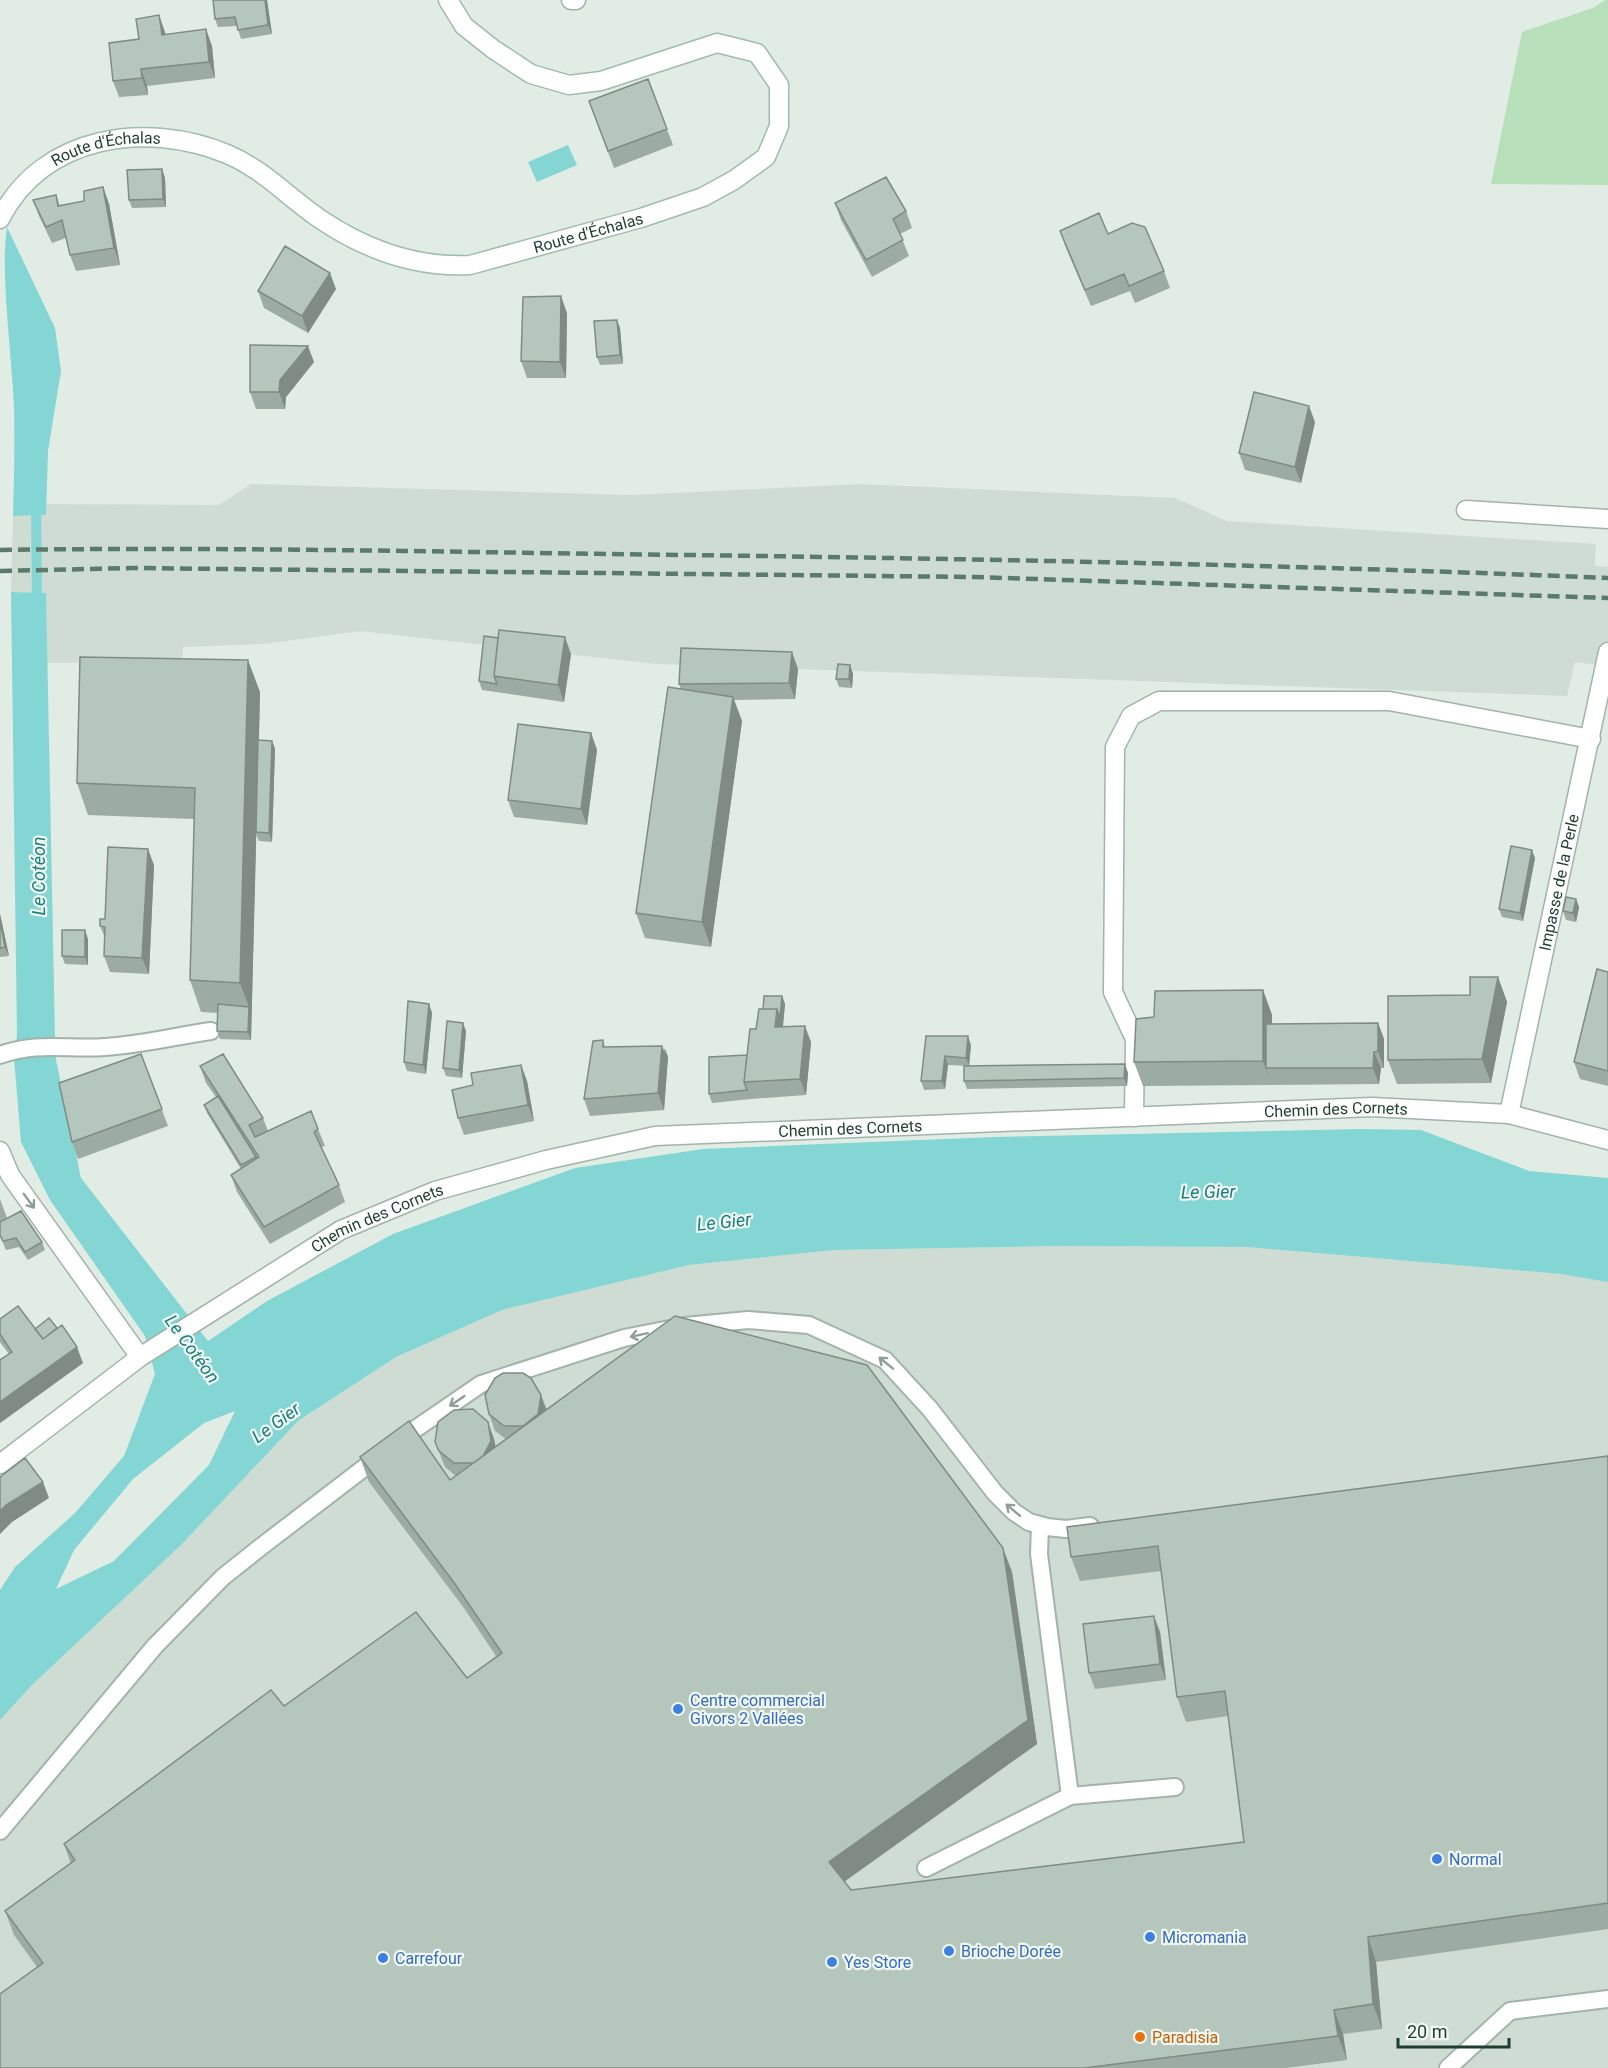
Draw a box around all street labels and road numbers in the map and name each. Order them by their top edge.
street label: Route d'Échalas [48,128,161,170]
street label: Route d'Échalas [531,209,645,257]
street label: Impasse de la Perle [1535,812,1583,953]
street label: Chemin des Cornets [1264,1098,1408,1121]
street label: Chemin des Cornets [778,1116,923,1141]
street label: Chemin des Cornets [307,1180,446,1257]

